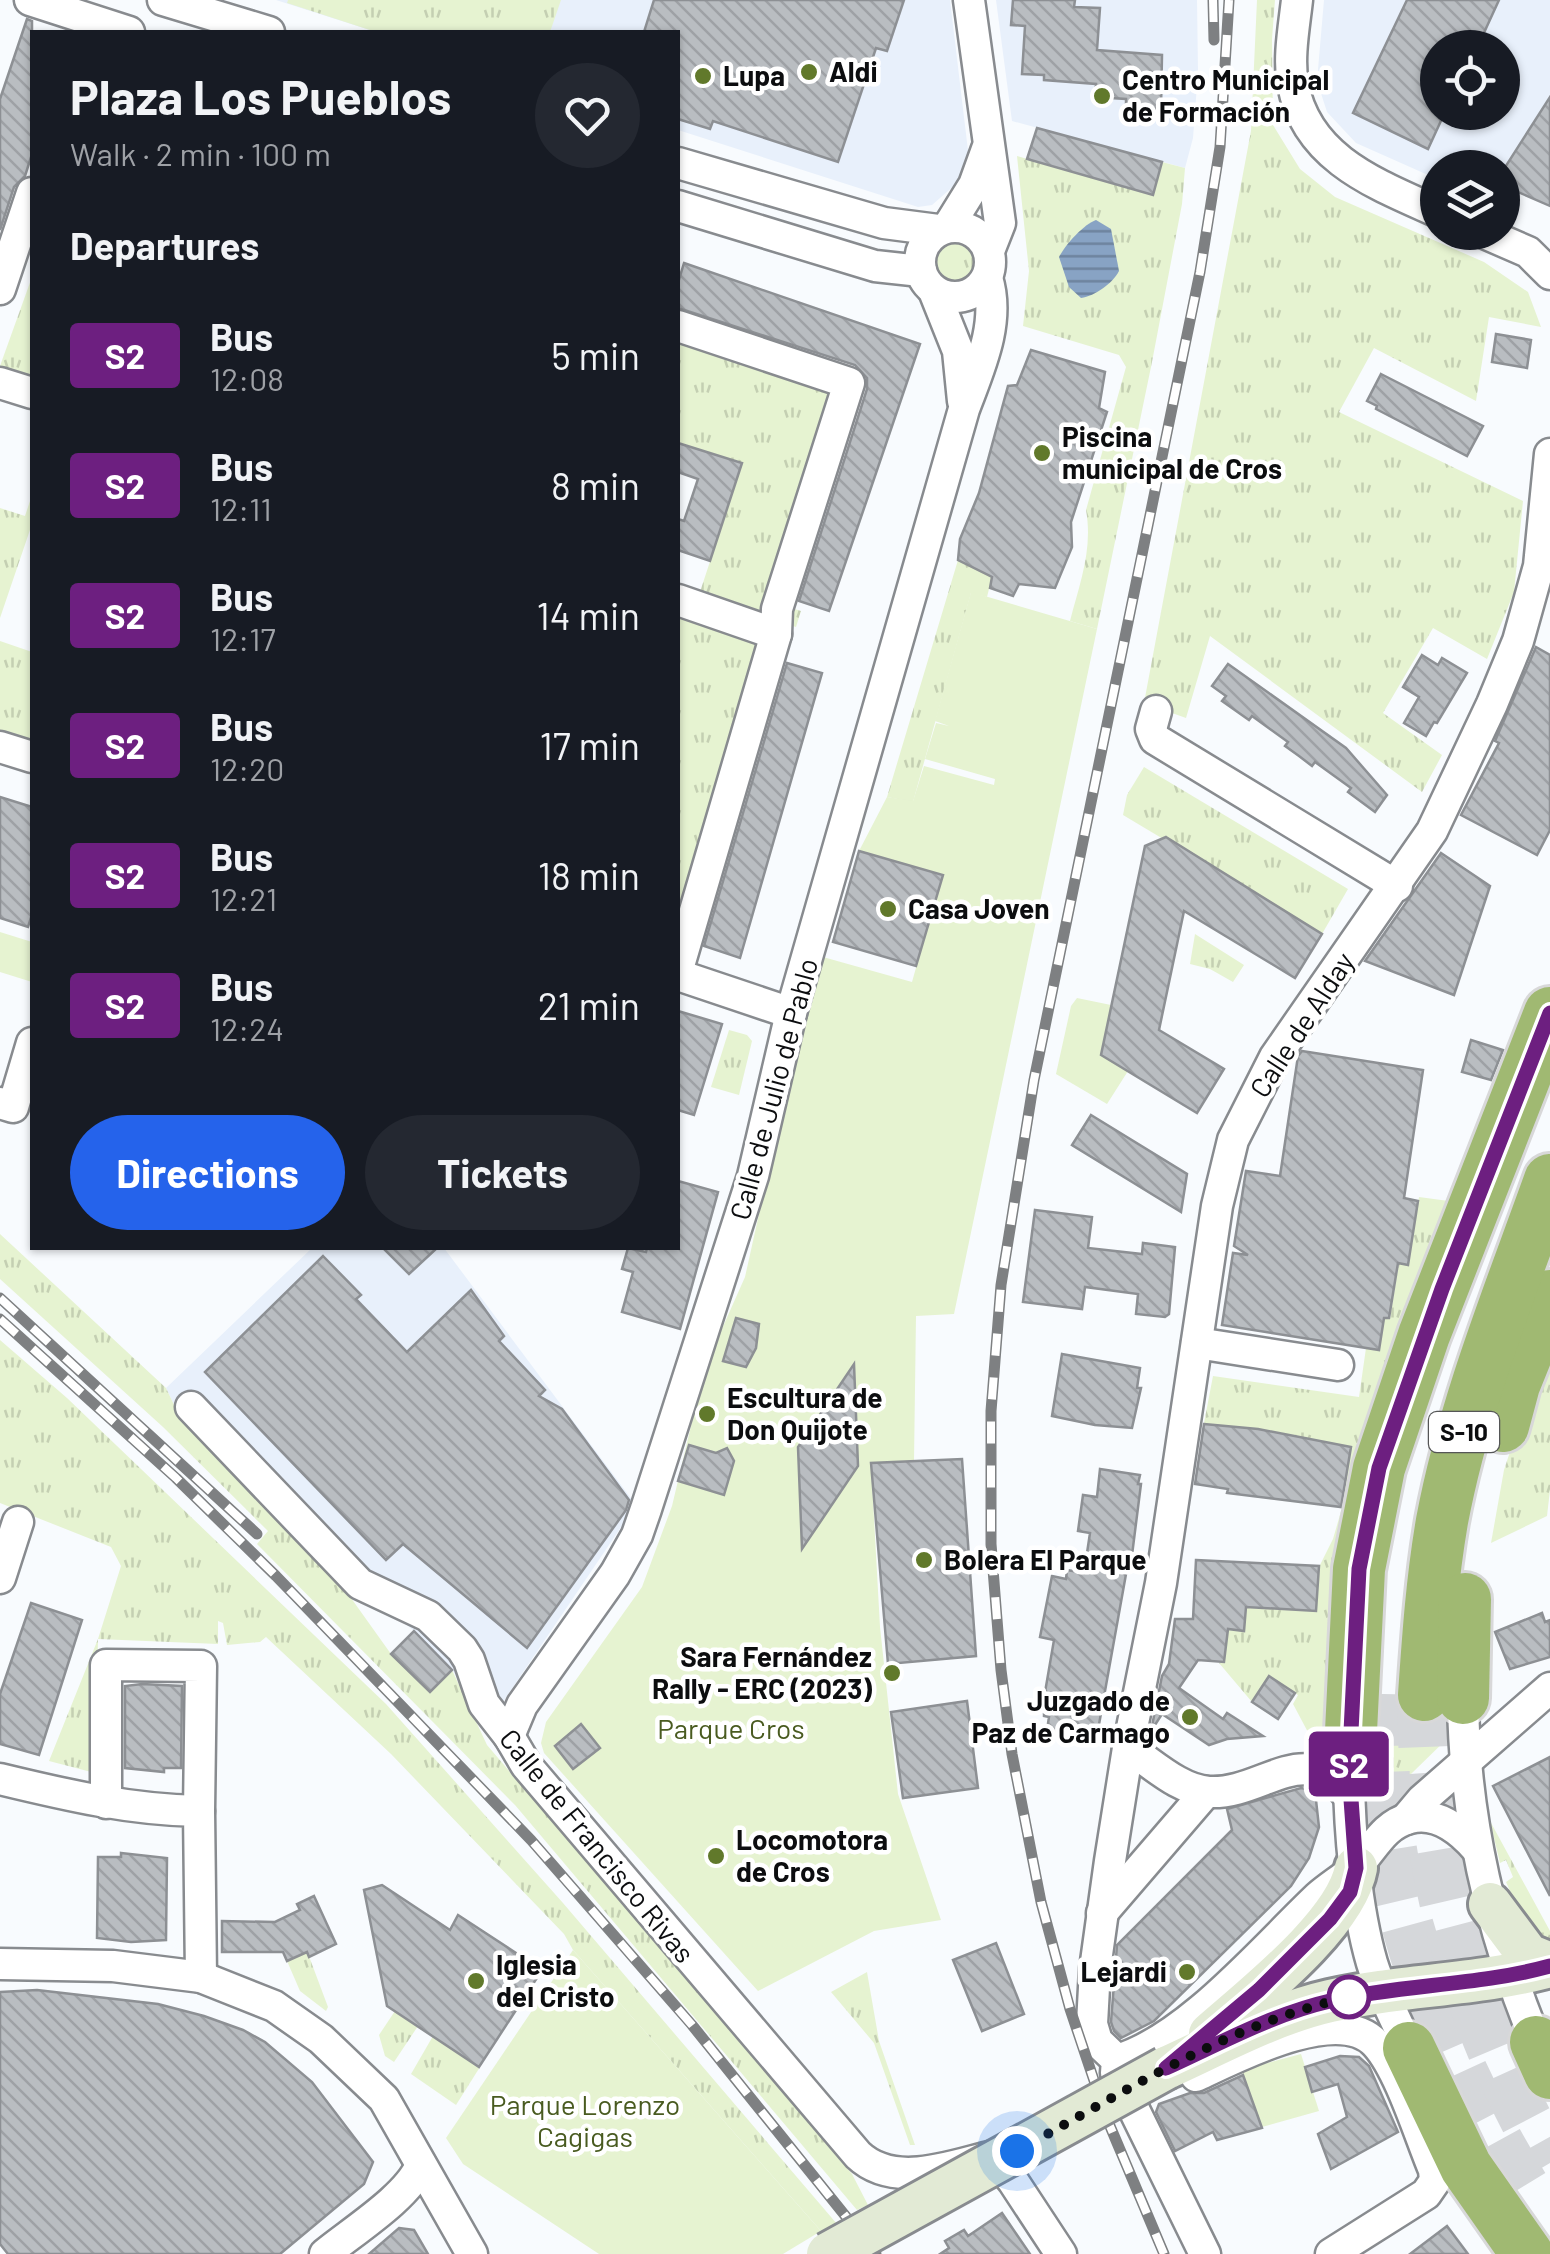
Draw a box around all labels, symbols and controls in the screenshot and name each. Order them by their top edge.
map controls [1420,30,1520,250]
button: locate [1420,30,1520,130]
place label: Aldi [829,54,878,88]
place label: Lupa [723,58,785,92]
marker: Aldi [798,61,820,83]
place label: Centro Municipal de Formación [1122,62,1329,128]
button: heart [535,63,640,168]
marker: Lupa [692,65,714,87]
text: Plaza Los Pueblos [70,67,451,125]
marker: Centro Municipal de Formación [1091,85,1113,107]
text: Walk · 2 min · 100 m [70,134,331,172]
button: layers [1420,150,1520,250]
text: Departures [70,222,259,268]
text: Bus [210,313,273,359]
text: 5 min [551,332,640,378]
text: S2 [105,334,145,376]
text: 12:08 [210,359,284,397]
place label: Piscina municipal de Cros [1062,419,1282,485]
marker: Piscina municipal de Cros [1031,442,1053,464]
text: Bus [210,443,273,489]
text: 8 min [551,462,640,508]
text: S2 [105,464,145,506]
text: 12:11 [210,489,272,527]
text: Bus [210,573,273,619]
text: 14 min [537,592,640,638]
text: S2 [105,594,145,636]
text: 12:17 [210,619,276,657]
text: Bus [210,703,273,749]
text: 17 min [540,722,640,768]
text: S2 [105,724,145,766]
text: 12:20 [210,749,284,787]
text: Bus [210,833,273,879]
text: 18 min [538,852,640,898]
text: S2 [105,854,145,896]
text: 12:21 [210,879,277,917]
place label: Casa Joven [908,891,1050,925]
marker: Casa Joven [877,898,899,920]
street label: Calle de Alday [1242,945,1361,1103]
street label: Calle de Julio de Pablo [722,954,824,1223]
text: Bus [210,963,273,1009]
text: 21 min [538,982,640,1028]
text: S2 [105,984,145,1026]
text: 12:24 [210,1009,284,1047]
button: Directions [70,1115,345,1230]
button: Tickets [365,1115,640,1230]
place label: Escultura de Don Quijote [727,1380,883,1446]
marker: Escultura de Don Quijote [696,1403,718,1425]
road number: S-10 [1429,1412,1499,1452]
place label: Bolera El Parque [944,1542,1147,1576]
marker: Bolera El Parque [913,1549,935,1571]
place label: Sara Fernández Rally - ERC (2023) [652,1639,872,1705]
marker: Sara Fernández Rally - ERC (2023) [881,1662,903,1684]
place label: Juzgado de Paz de Carmago [972,1683,1170,1749]
marker: Juzgado de Paz de Carmago [1179,1706,1201,1728]
park label: Parque Cros [657,1711,805,1745]
street label: Calle de Francisco Rivas [493,1722,702,1969]
line badge: S2 [1304,1732,1394,1796]
text: S2 [1329,1743,1369,1785]
place label: Locomotora de Cros [736,1822,888,1888]
marker: Locomotora de Cros [705,1845,727,1867]
place label: Iglesia del Cristo [496,1947,615,2013]
place label: Lejardi [1080,1954,1167,1988]
marker: Lejardi [1176,1961,1198,1983]
marker: Iglesia del Cristo [465,1970,487,1992]
unlabelled marker [1328,1976,1370,2018]
park label: Parque Lorenzo Cagigas [490,2087,680,2153]
your location [992,2126,1042,2176]

